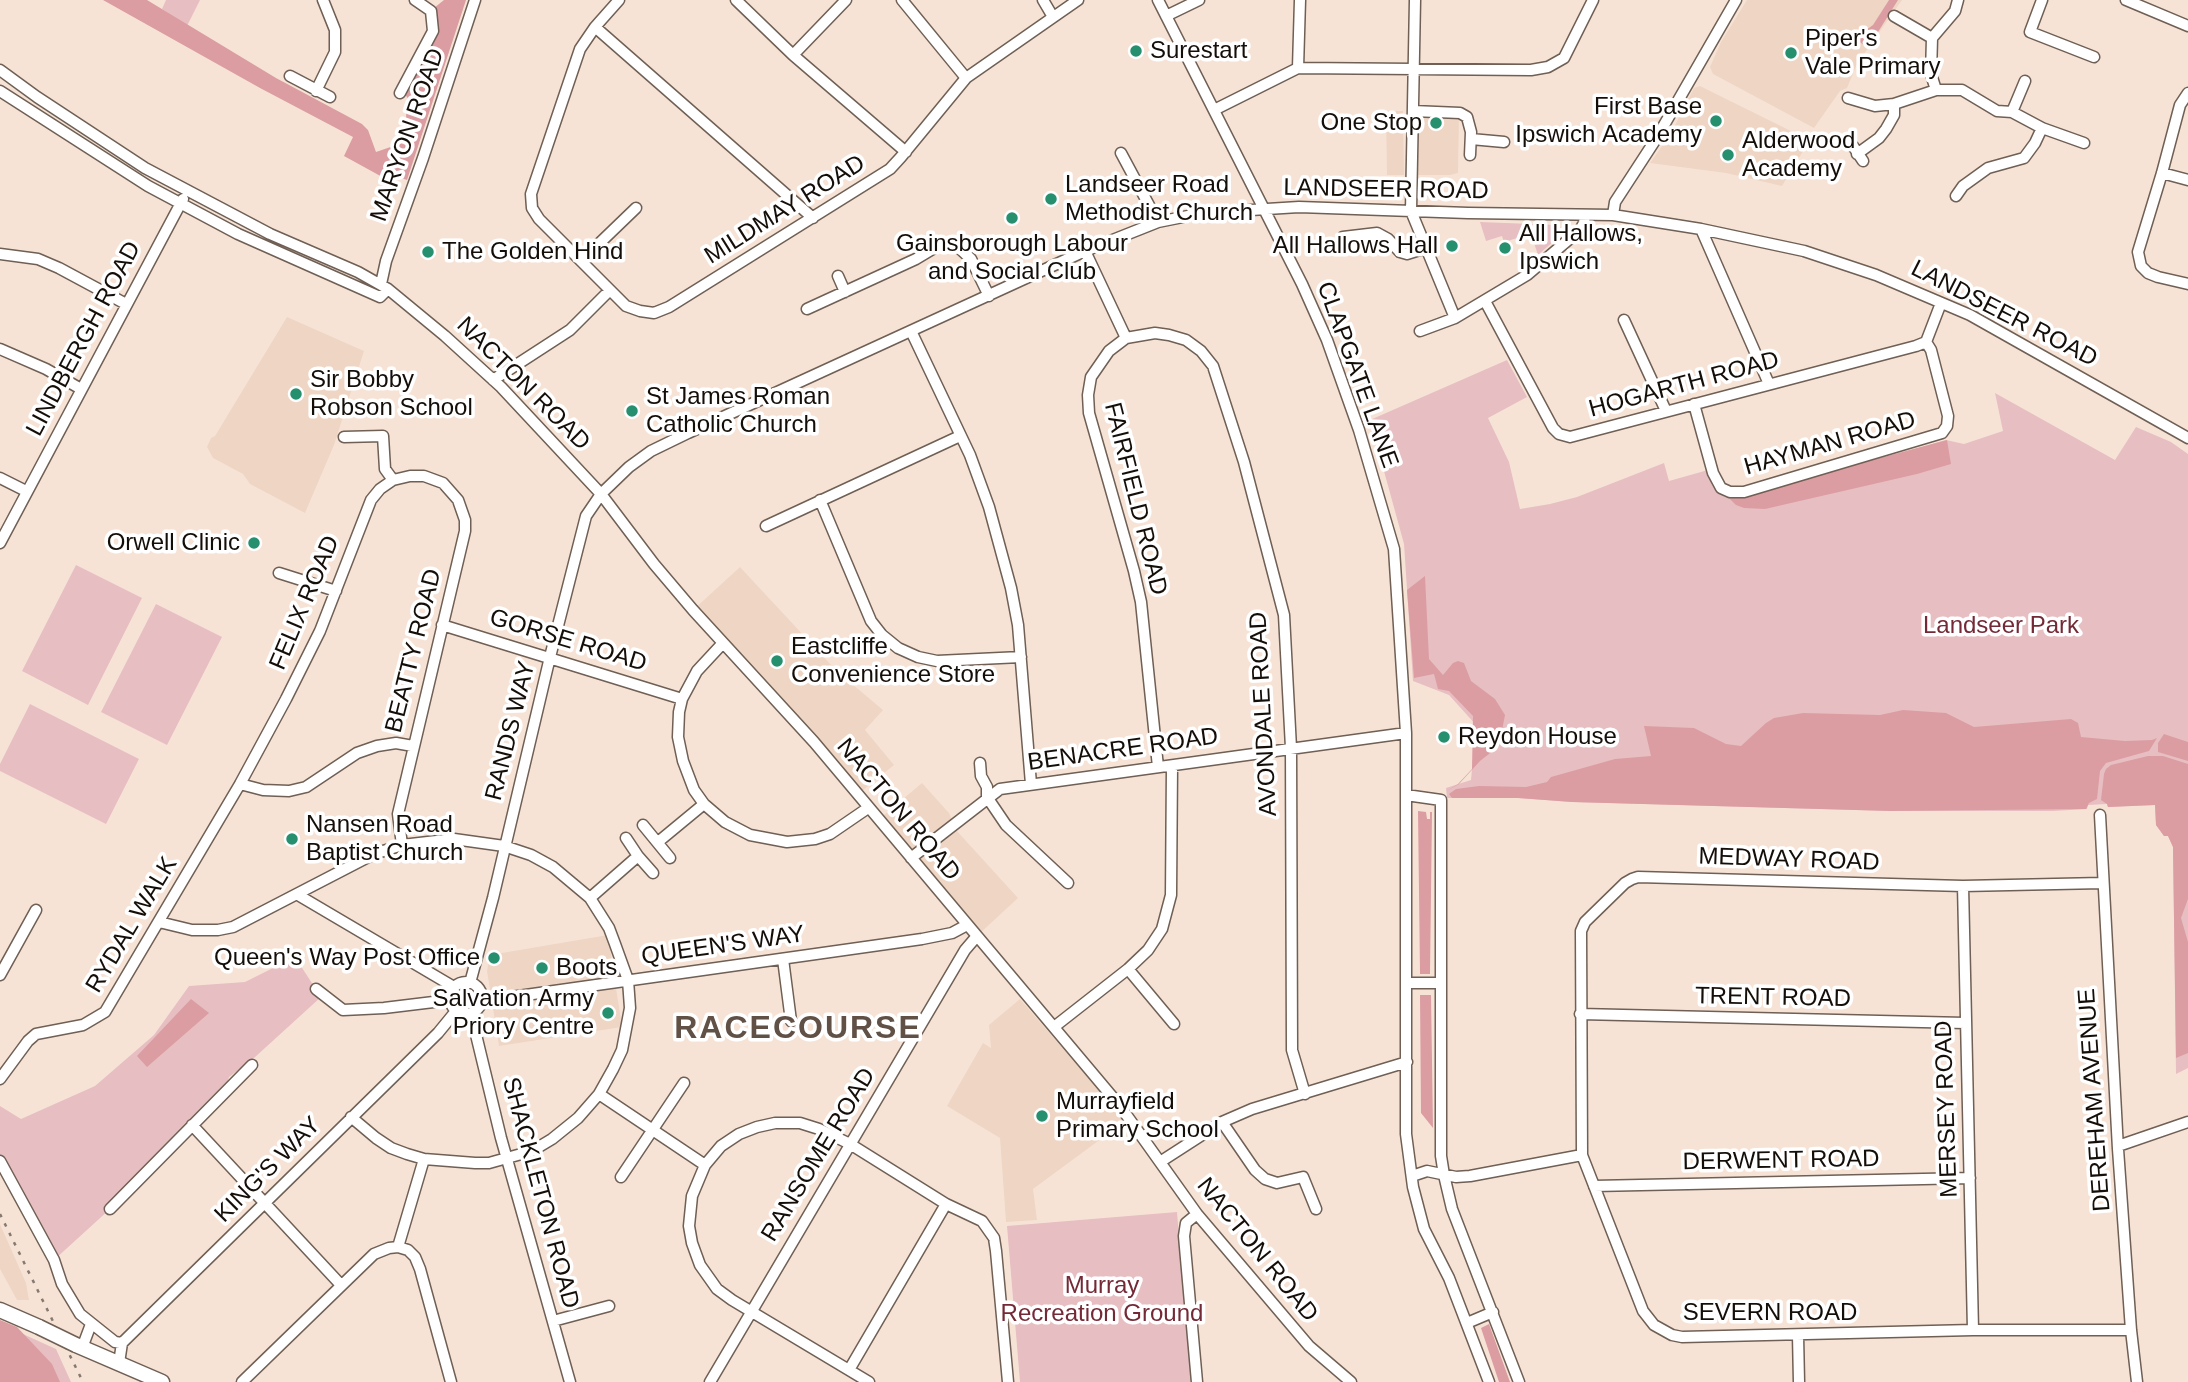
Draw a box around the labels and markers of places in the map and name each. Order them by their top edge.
place label: Piper's Vale Primary [1805,25,1941,81]
place label: Surestart [1150,37,1247,65]
marker: Surestart [1128,43,1144,59]
marker: Piper's Vale Primary [1783,45,1799,61]
place label: First Base Ipswich Academy [1515,93,1702,149]
place label: One Stop [1321,109,1422,137]
marker: First Base Ipswich Academy [1708,113,1724,129]
marker: One Stop [1428,115,1444,131]
place label: Alderwood Academy [1742,127,1855,183]
marker: Alderwood Academy [1720,147,1736,163]
place label: Landseer Road Methodist Church [1065,171,1253,227]
marker: Landseer Road Methodist Church [1043,191,1059,207]
marker: Gainsborough Labour and Social Club [1004,210,1020,226]
place label: All Hallows, Ipswich [1519,220,1643,276]
place label: Gainsborough Labour and Social Club [896,230,1128,286]
place label: All Hallows Hall [1273,232,1438,260]
place label: The Golden Hind [442,238,623,266]
marker: All Hallows Hall [1444,238,1460,254]
marker: All Hallows, Ipswich [1497,240,1513,256]
marker: The Golden Hind [420,244,436,260]
place label: Sir Bobby Robson School [310,366,473,422]
place label: St James Roman Catholic Church [646,383,830,439]
marker: Sir Bobby Robson School [288,386,304,402]
marker: St James Roman Catholic Church [624,403,640,419]
place label: Orwell Clinic [107,529,240,557]
marker: Orwell Clinic [246,535,262,551]
place label: Eastcliffe Convenience Store [791,633,995,689]
marker: Eastcliffe Convenience Store [769,653,785,669]
place label: Reydon House [1458,723,1617,751]
marker: Reydon House [1436,729,1452,745]
place label: Nansen Road Baptist Church [306,811,463,867]
marker: Nansen Road Baptist Church [284,831,300,847]
place label: Queen's Way Post Office [214,944,480,972]
marker: Queen's Way Post Office [486,950,502,966]
place label: Boots [556,954,617,982]
marker: Boots [534,960,550,976]
place label: Salvation Army Priory Centre [433,985,594,1041]
marker: Salvation Army Priory Centre [600,1005,616,1021]
place label: Murrayfield Primary School [1056,1088,1219,1144]
marker: Murrayfield Primary School [1034,1108,1050,1124]

